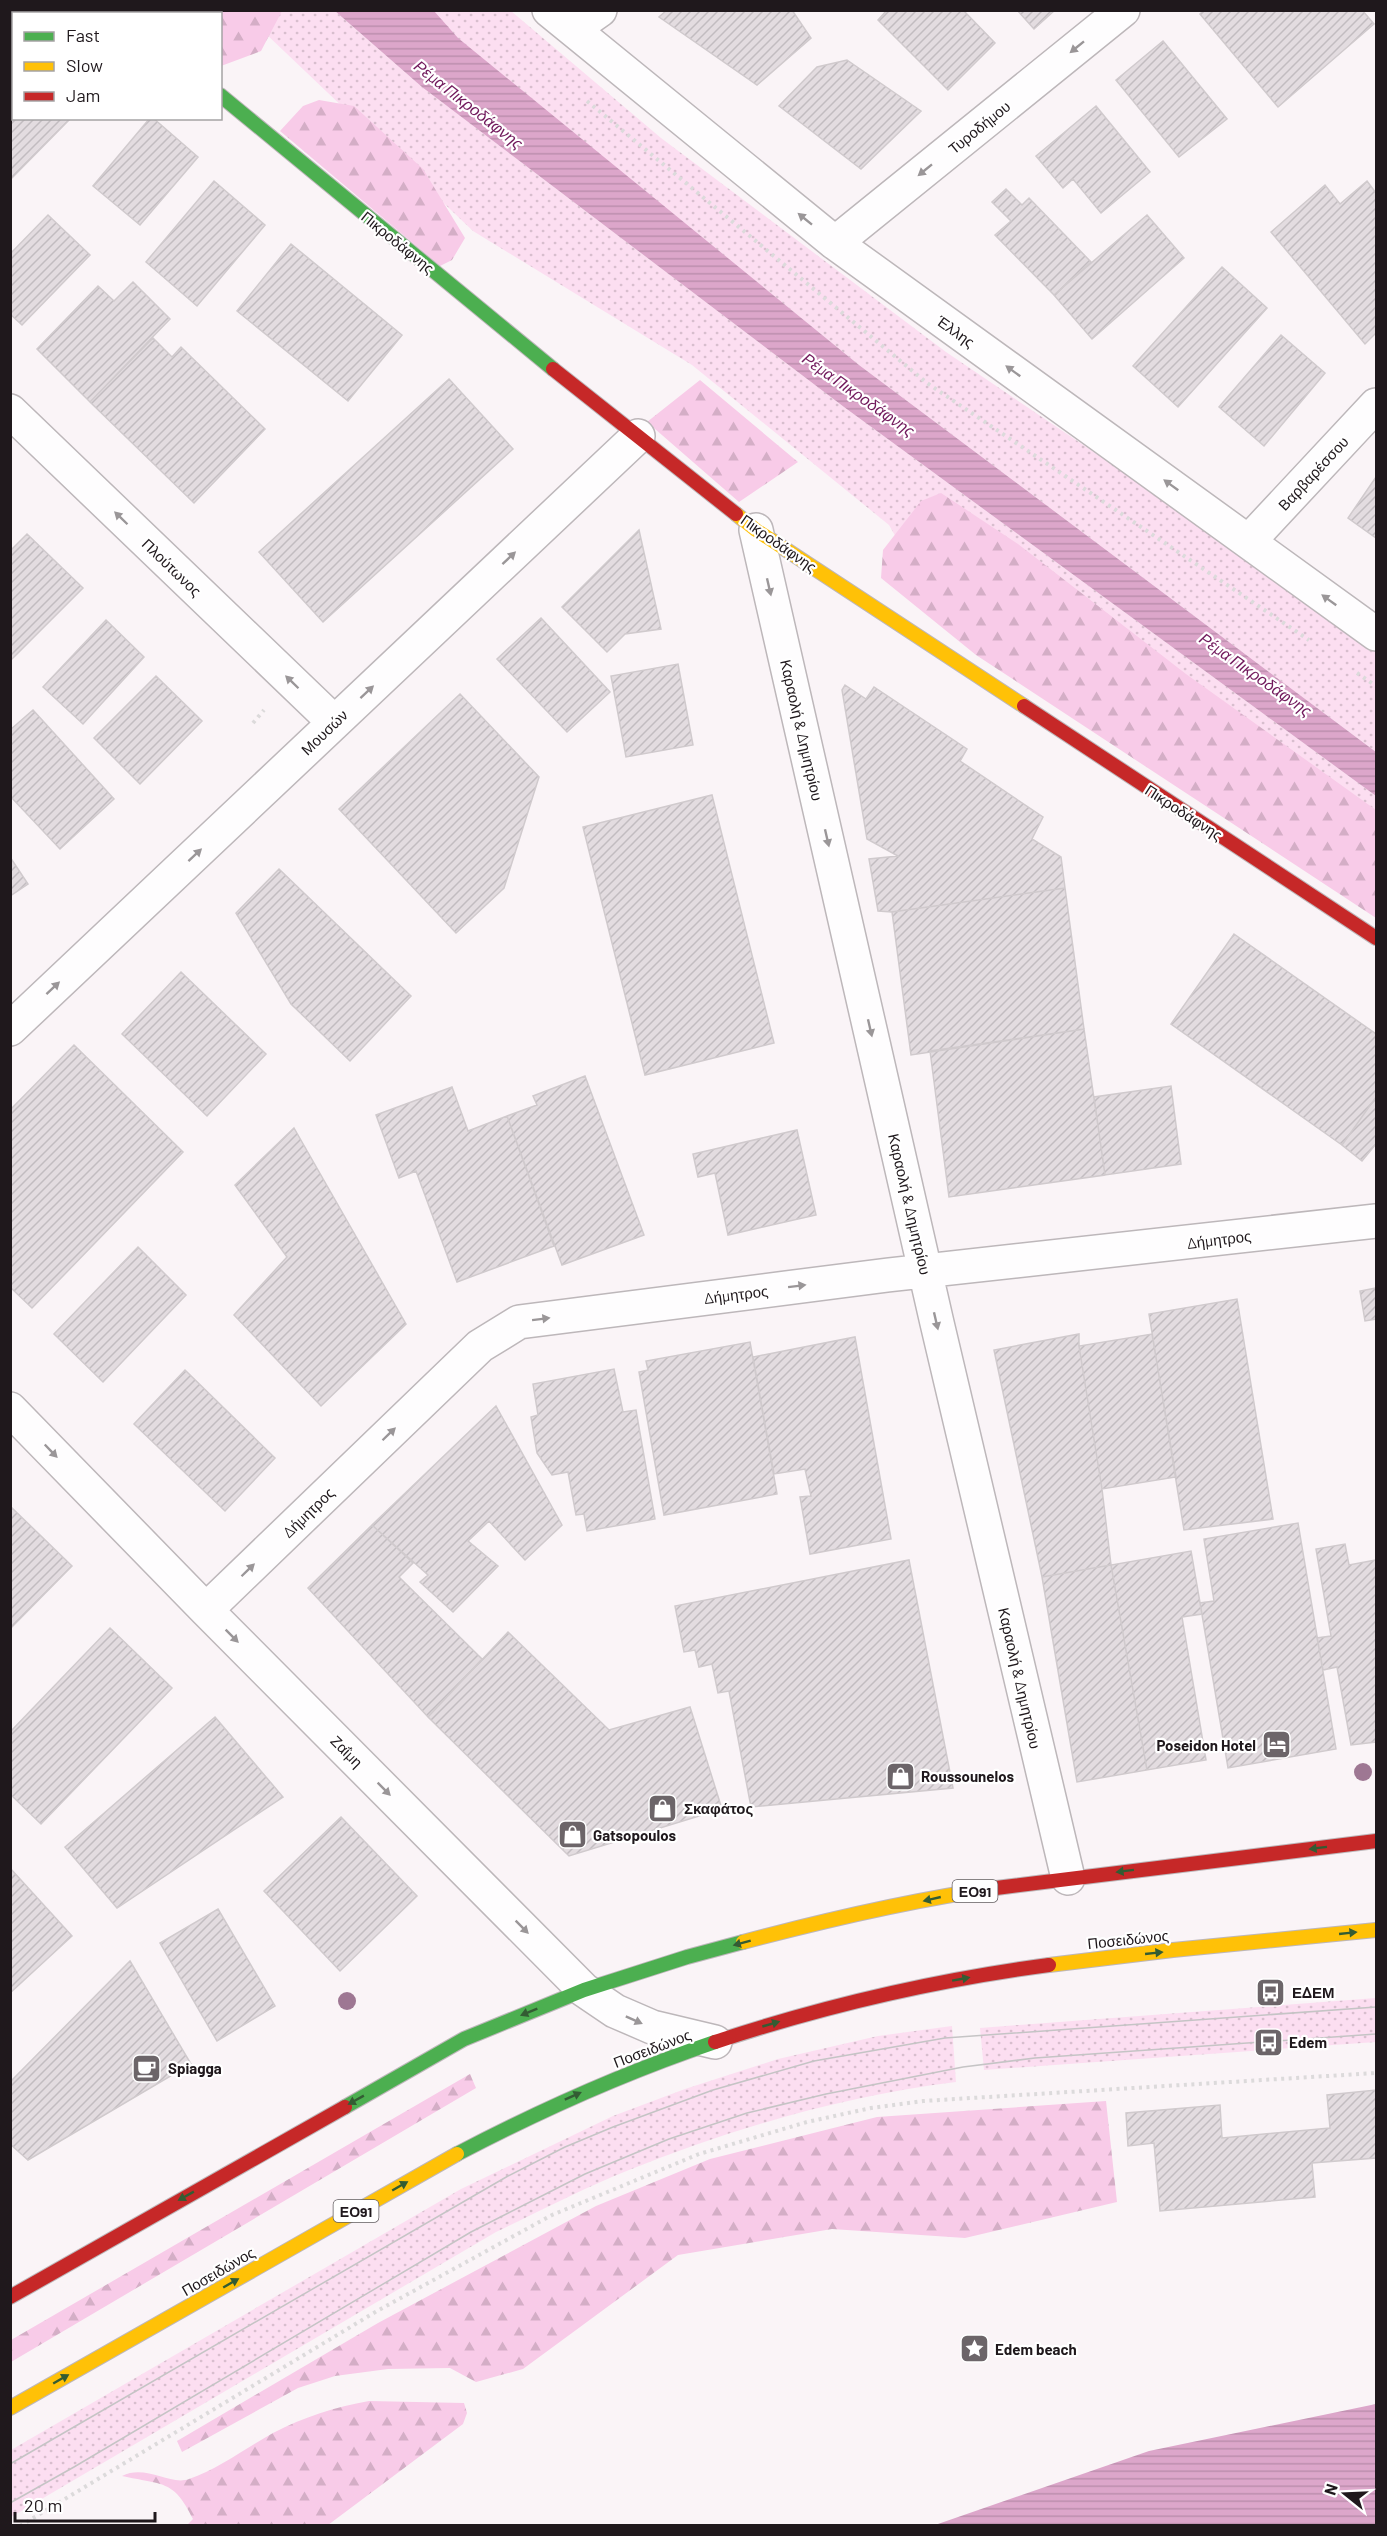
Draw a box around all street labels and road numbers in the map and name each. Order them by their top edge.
street label: Τυροδήμου [944,97,1014,157]
street label: Πικροδάφνης [358,207,438,277]
street label: Έλλης [933,311,978,351]
street label: Βαρβαρέσσου [1274,432,1352,514]
street label: Πικροδάφνης [738,510,820,576]
street label: Πλούτωνος [139,534,205,600]
street label: Καραολή & Δημητρίου [777,658,827,802]
street label: Μουσών [297,706,351,758]
street label: Πικροδάφνης [1142,780,1226,844]
street label: Καραολή & Δημητρίου [885,1132,935,1276]
street label: Δήμητρος [1186,1226,1252,1252]
street label: Δήμητρος [703,1281,769,1307]
street label: Δήμητρος [279,1483,337,1541]
street label: Καραολή & Δημητρίου [995,1606,1045,1750]
street label: Ζαΐμη [327,1731,367,1771]
road number: ΕΟ91 [952,1880,998,1902]
street label: Ποσειδώνος [1086,1926,1170,1952]
street label: Ποσειδώνος [611,2025,693,2071]
road number: ΕΟ91 [334,2200,378,2222]
street label: Ποσειδώνος [178,2243,258,2299]

